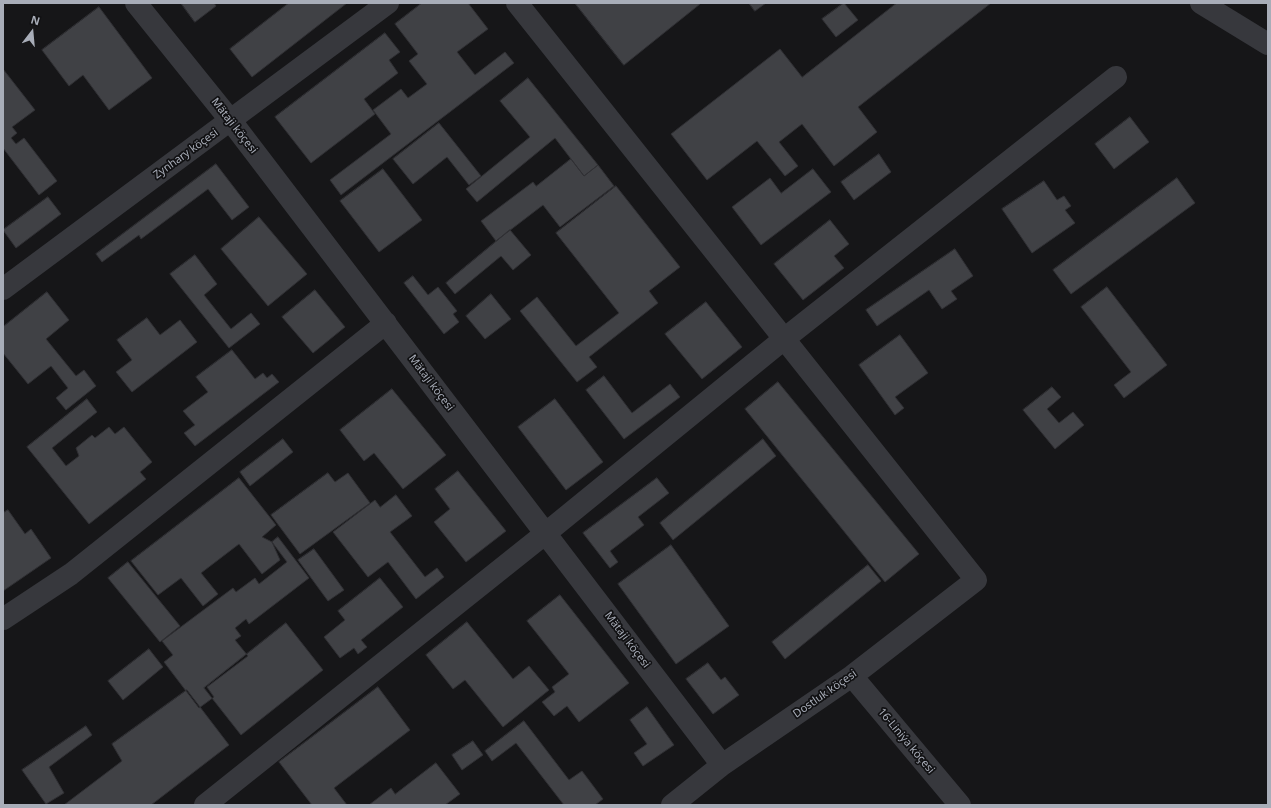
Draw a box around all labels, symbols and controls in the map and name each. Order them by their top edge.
north arrow [12,12,52,52]
text: N [29,12,42,28]
street label: Mätaji köçesi [208,96,260,156]
street label: Zynhary köçesi [151,126,221,182]
street label: Mätaji köçesi [406,352,456,414]
street label: Mätaji köçesi [602,609,652,671]
street label: Dostluk köçesi [791,667,859,721]
street label: 16-Liniýa köçesi [875,706,937,776]

